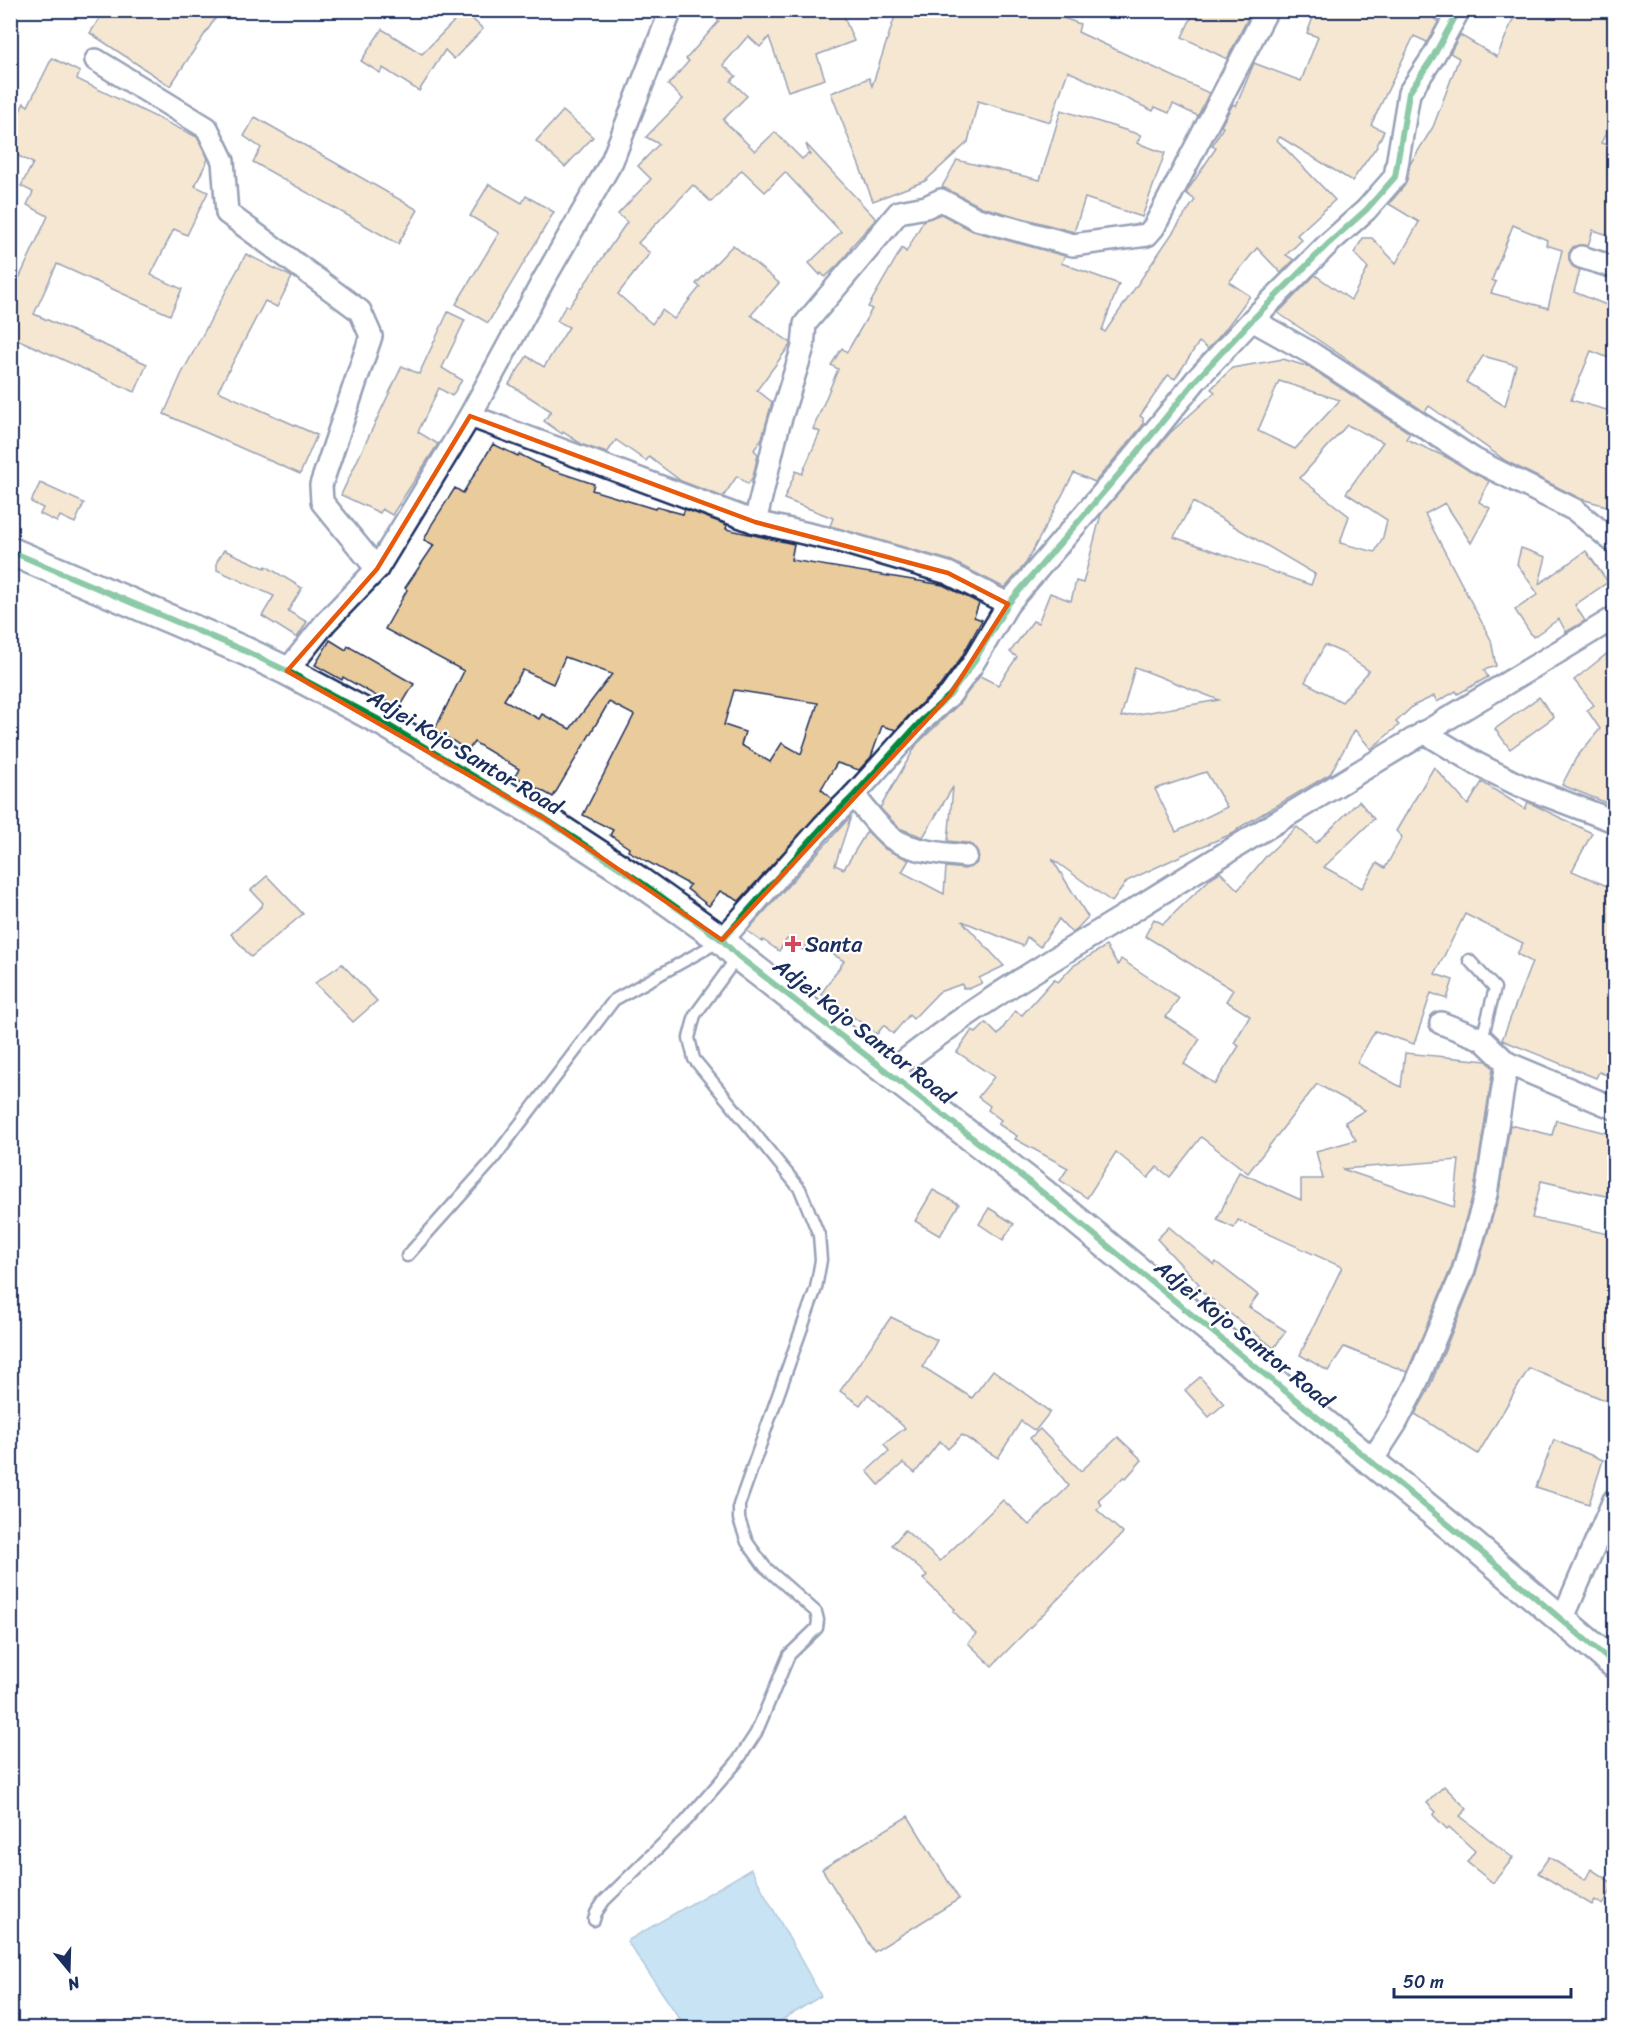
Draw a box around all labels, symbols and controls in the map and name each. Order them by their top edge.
street label: Adjei Kojo Santor Road [359,678,571,827]
place label: Santa [805,925,863,964]
marker: Santa [786,937,800,951]
street label: Adjei Kojo Santor Road [764,947,964,1115]
street label: Adjei Kojo Santor Road [1145,1248,1343,1420]
north arrow [39,1940,99,2000]
scale bar [1394,1961,1571,1999]
text: 50 m [1403,1966,1444,1998]
text: N [63,1968,85,2000]

